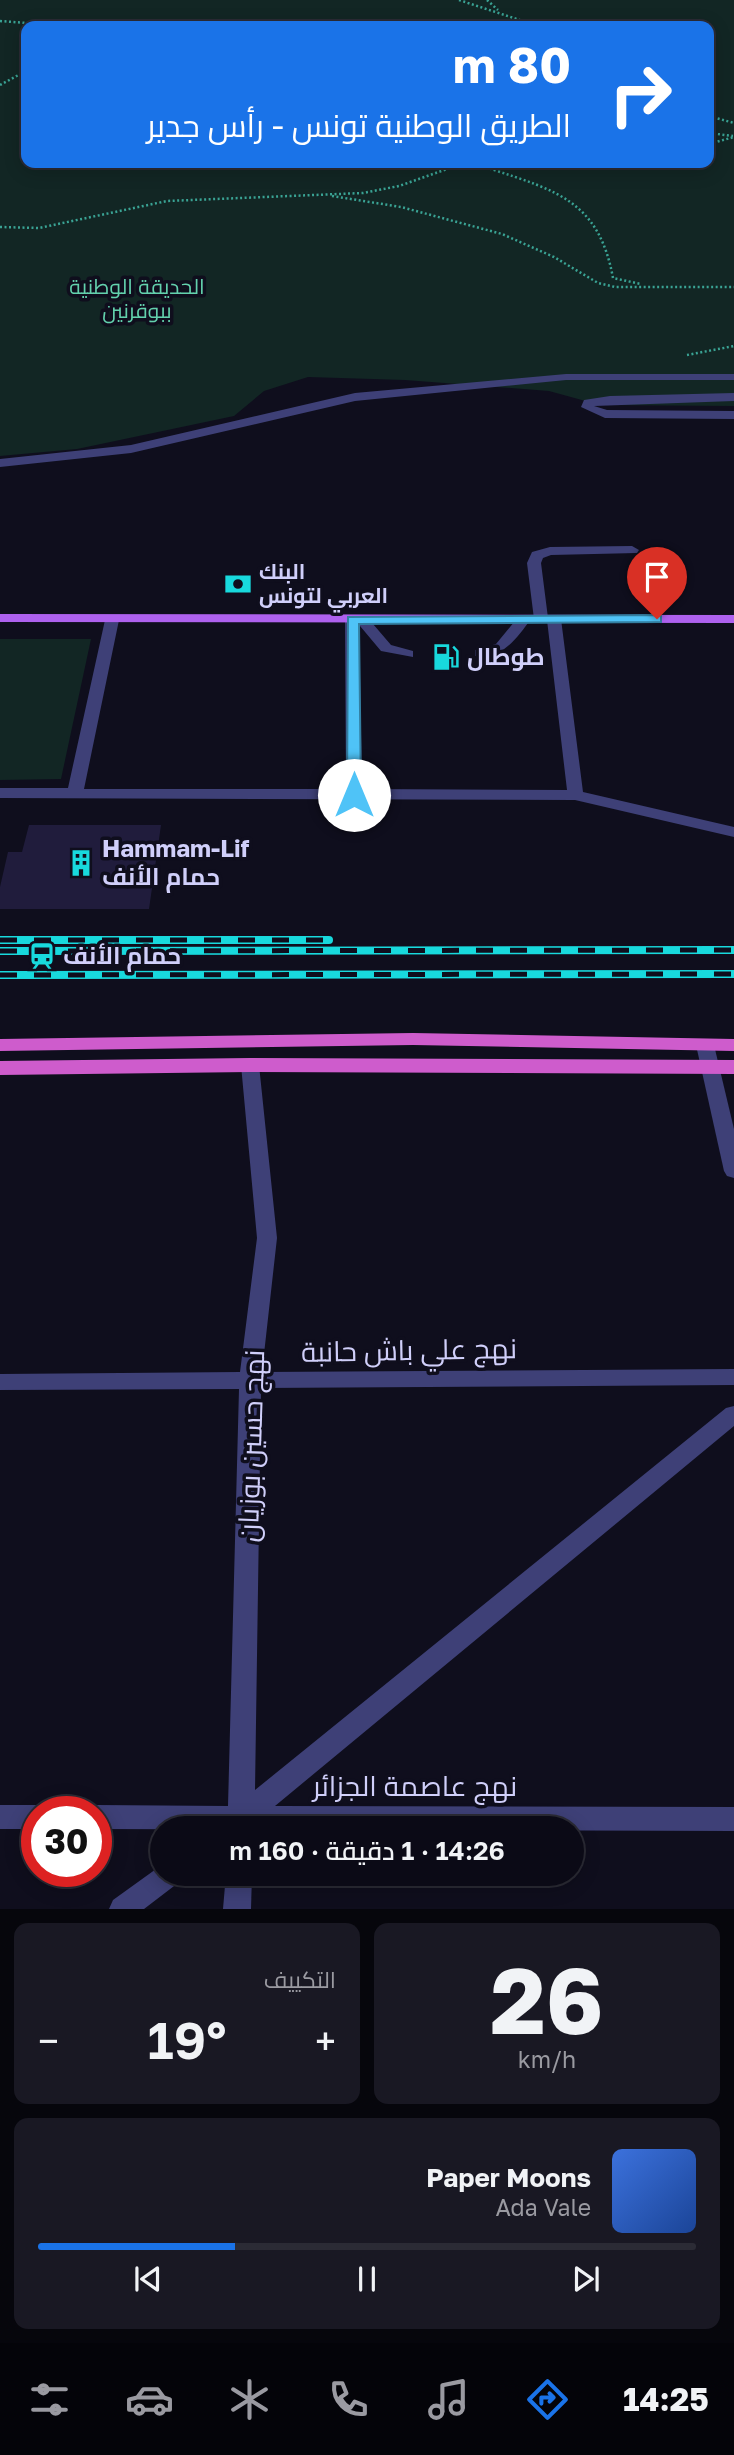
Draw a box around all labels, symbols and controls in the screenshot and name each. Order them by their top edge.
text: 80 m [453,35,571,94]
icon: right [595,49,686,140]
text: الطريق الوطنية تونس - رأس جدير [147,106,571,144]
park label: الحديقة الوطنية ببوقرنين [69,273,205,324]
pin [627,547,687,619]
place label: البنك العربي لتونس [259,558,388,613]
icon: arrive [638,558,676,596]
bank icon: البنك العربي لتونس [223,569,253,599]
place label: طوطال [467,641,545,671]
fuel station icon: طوطال [431,642,461,672]
position arrow [317,758,391,832]
place label: Hammam-Lif حمام الأنف [102,833,249,893]
building icon: Hammam-Lif حمام الأنف [66,848,96,878]
place label: حمام الأنف [63,940,181,972]
station icon: حمام الأنف [27,941,57,971]
street label: نهج علي باش حانبة [301,1331,517,1374]
street label: نهج حسين بوزيان [231,1349,273,1543]
street label: نهج عاصمة الجزائر [311,1769,517,1805]
speed limit sign: 30 [21,1796,112,1887]
text: 14:26 · 1 دقيقة · 160 m [229,1835,505,1866]
text: 26 [490,1945,604,2054]
text: التكييف [264,1965,336,1993]
text: 19° [148,2008,226,2070]
text: − [38,2018,59,2063]
text: + [315,2018,336,2063]
text: km/h [518,2045,576,2073]
text: Paper Moons [426,2162,591,2193]
text: Ada Vale [495,2193,591,2221]
icon: previous [129,2260,167,2298]
icon: pause [348,2260,386,2298]
icon: next [567,2260,605,2298]
icon: filters [25,2375,74,2424]
icon: car [125,2375,174,2424]
icon: climate [225,2375,274,2424]
icon: phone [324,2375,373,2424]
icon: music [424,2375,473,2424]
icon: directions [523,2375,572,2424]
text: 14:25 [623,2380,709,2418]

